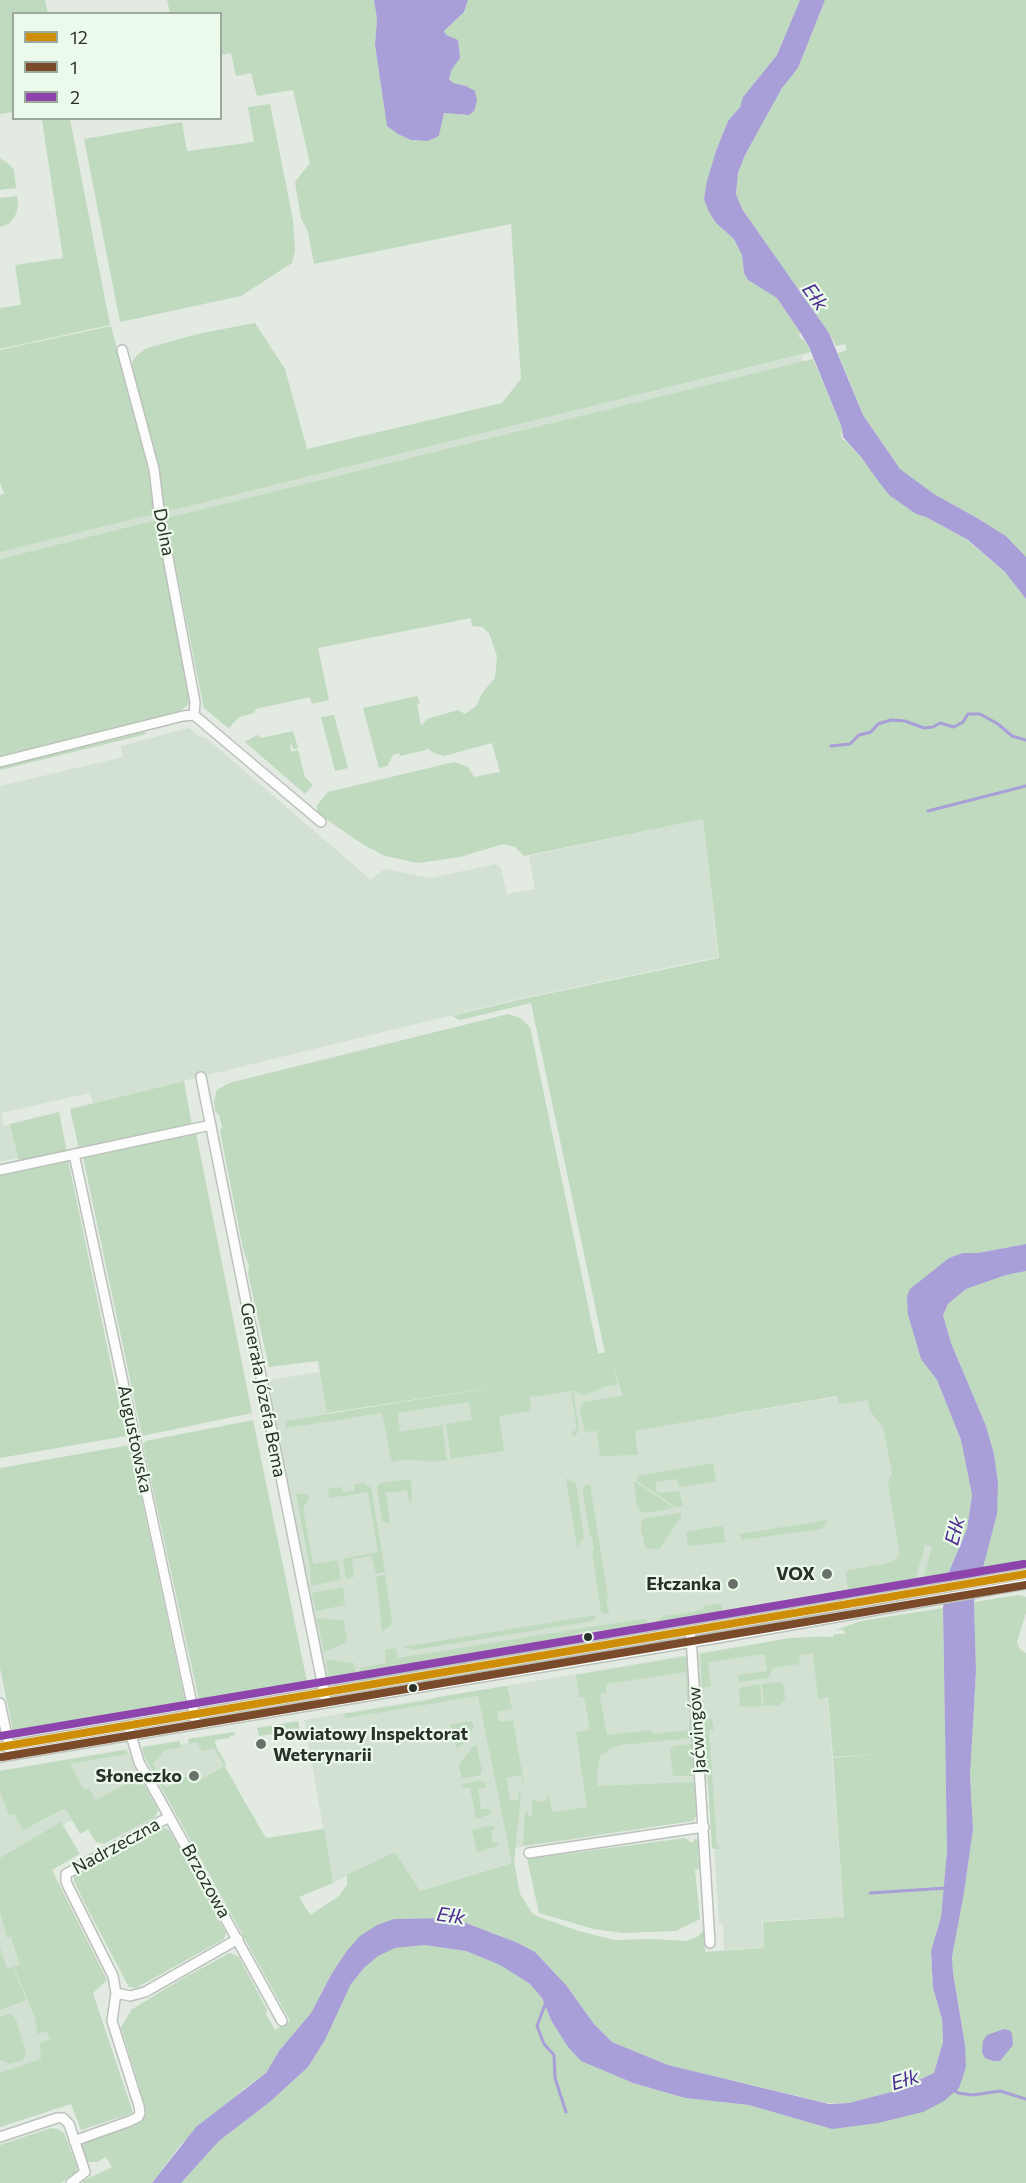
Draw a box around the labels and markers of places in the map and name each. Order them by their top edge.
place label: VOX [776,1563,815,1585]
marker: VOX [820,1567,834,1581]
place label: Ełczanka [646,1573,721,1595]
marker: Ełczanka [726,1577,740,1591]
unlabelled marker [582,1631,594,1643]
unlabelled marker [407,1682,419,1694]
place label: Powiatowy Inspektorat Weterynarii [273,1723,468,1766]
marker: Powiatowy Inspektorat Weterynarii [254,1737,268,1751]
place label: Słoneczko [96,1765,182,1787]
marker: Słoneczko [187,1769,201,1783]

